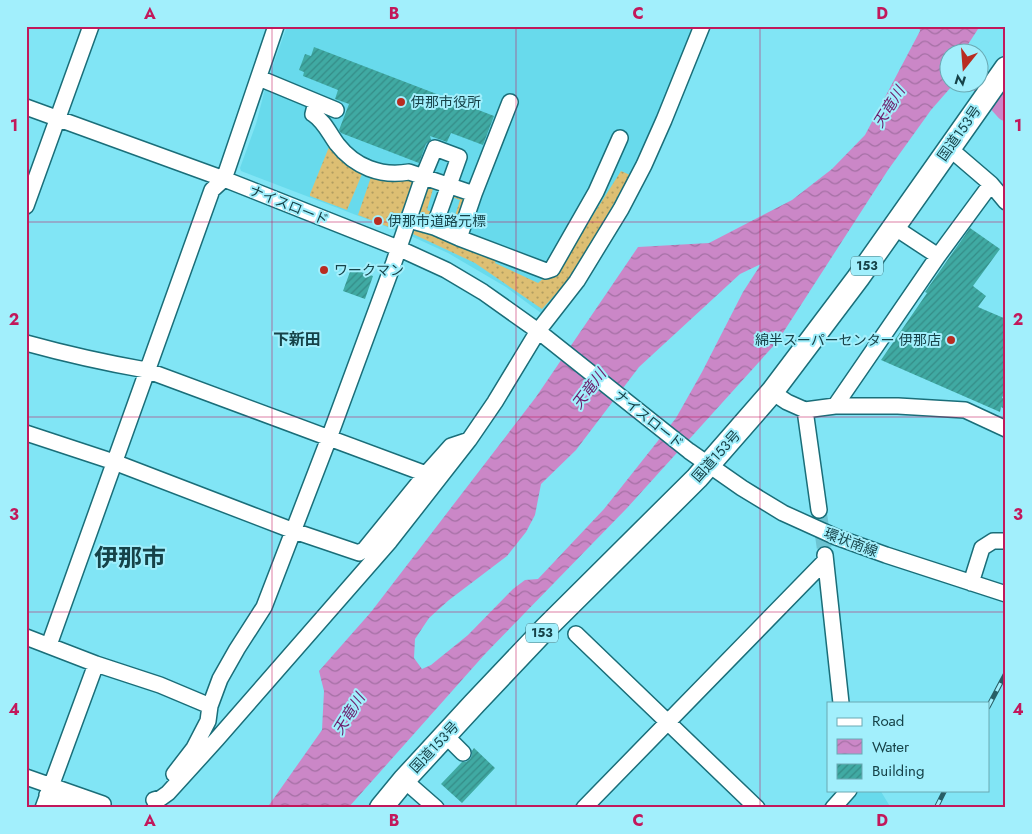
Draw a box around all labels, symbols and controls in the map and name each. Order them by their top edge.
text: A [143,2,156,25]
text: B [389,2,399,25]
text: C [632,2,644,25]
text: D [876,2,888,25]
north arrow [940,42,990,92]
text: N [952,69,968,92]
water label: 天竜川 [868,80,911,132]
place label: 伊那市役所 [411,92,481,112]
marker: 伊那市役所 [395,96,407,108]
street label: 国道153号 [932,101,986,165]
text: 1 [10,114,18,137]
text: 1 [1014,114,1022,137]
street label: ナイスロード [247,180,331,230]
place label: 伊那市道路元標 [388,211,486,231]
marker: 伊那市道路元標 [372,215,384,227]
road number: 153 [851,256,883,276]
place label: ワークマン [334,260,404,280]
marker: ワークマン [318,264,330,276]
text: 2 [9,308,19,331]
text: 2 [1013,308,1023,331]
district label: 下新田 [273,328,321,351]
place label: 綿半スーパーセンター 伊那店 [755,330,941,350]
marker: 綿半スーパーセンター 伊那店 [945,334,957,346]
water label: 天竜川 [567,363,613,414]
street label: ナイスロード [610,385,688,453]
street label: 国道153号 [687,426,745,486]
text: 3 [9,503,19,526]
text: 3 [1013,503,1023,526]
street label: 環状南線 [821,523,881,561]
district label: 伊那市 [94,540,166,575]
road number: 153 [526,624,558,642]
water label: 天竜川 [328,687,371,739]
text: 4 [8,698,20,721]
text: 4 [1012,698,1024,721]
legend [827,702,990,792]
text: Road [872,710,904,732]
street label: 国道153号 [405,717,463,777]
text: Water [872,736,910,758]
text: Building [872,760,924,782]
text: A [143,809,156,832]
text: B [389,809,399,832]
text: C [632,809,644,832]
text: D [876,809,888,832]

